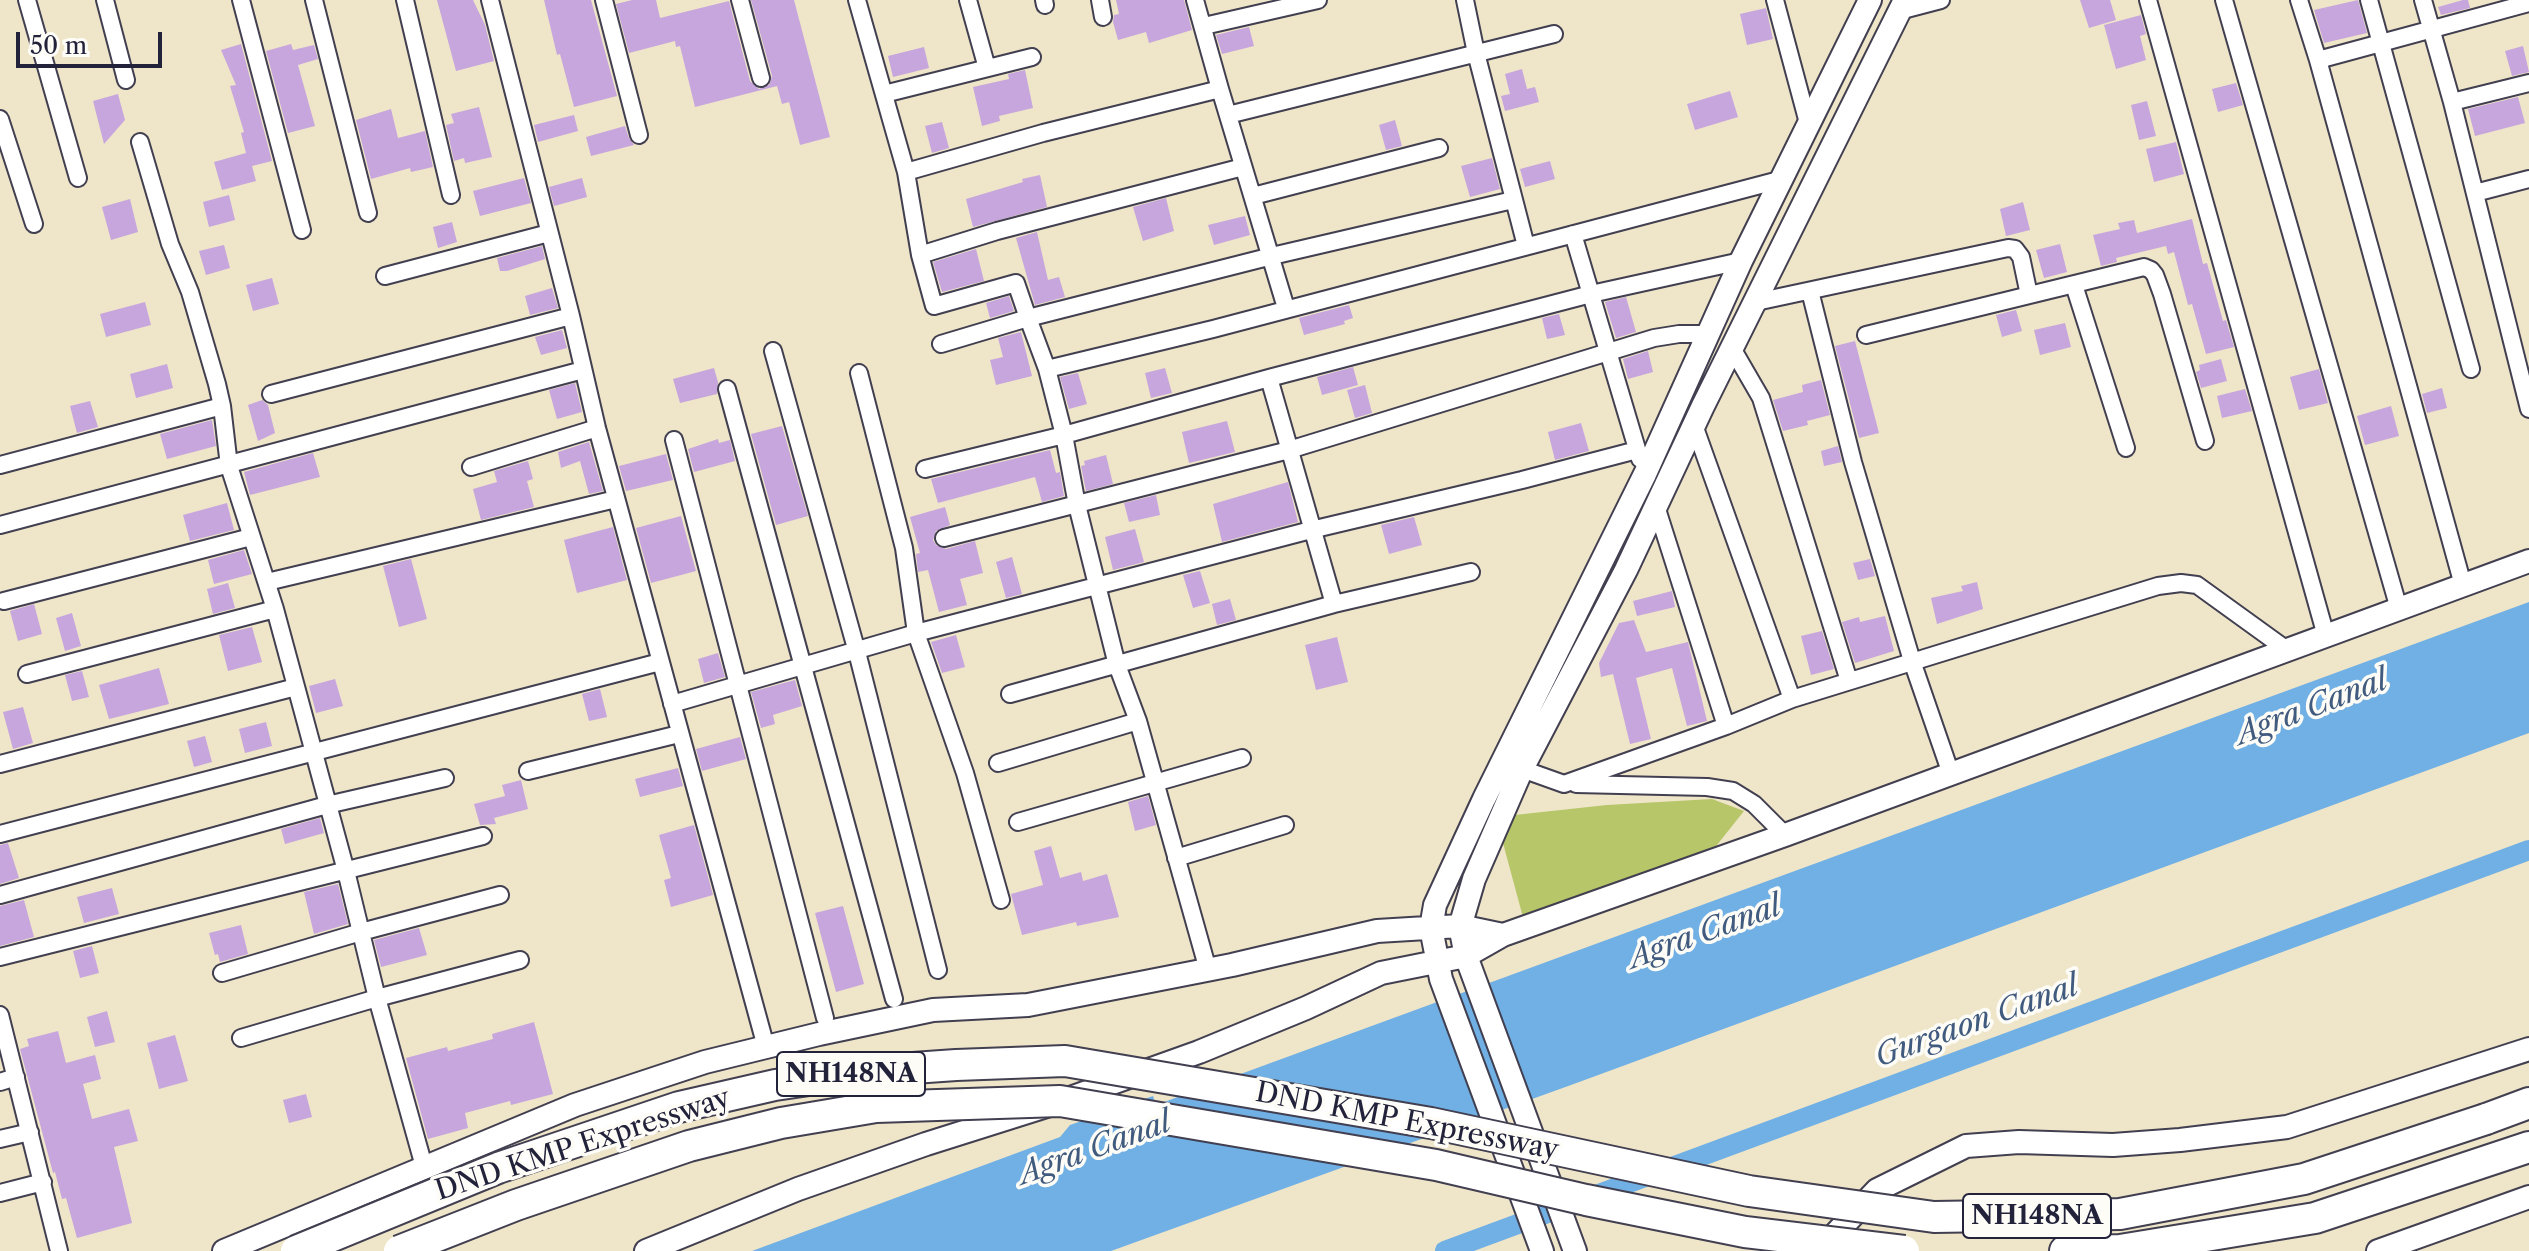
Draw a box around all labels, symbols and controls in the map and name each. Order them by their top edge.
scale bar [20,16,166,66]
text: 50 m [30,31,87,60]
water label: Agra Canal [2231,663,2393,753]
water label: Agra Canal [1624,889,1786,977]
water label: Gurgaon Canal [1870,968,2084,1076]
road number: NH148NA [777,1052,925,1096]
street label: DND KMP Expressway [1253,1076,1561,1168]
street label: DND KMP Expressway [431,1081,735,1209]
water label: Agra Canal [1014,1105,1176,1193]
road number: NH148NA [1963,1194,2111,1238]

